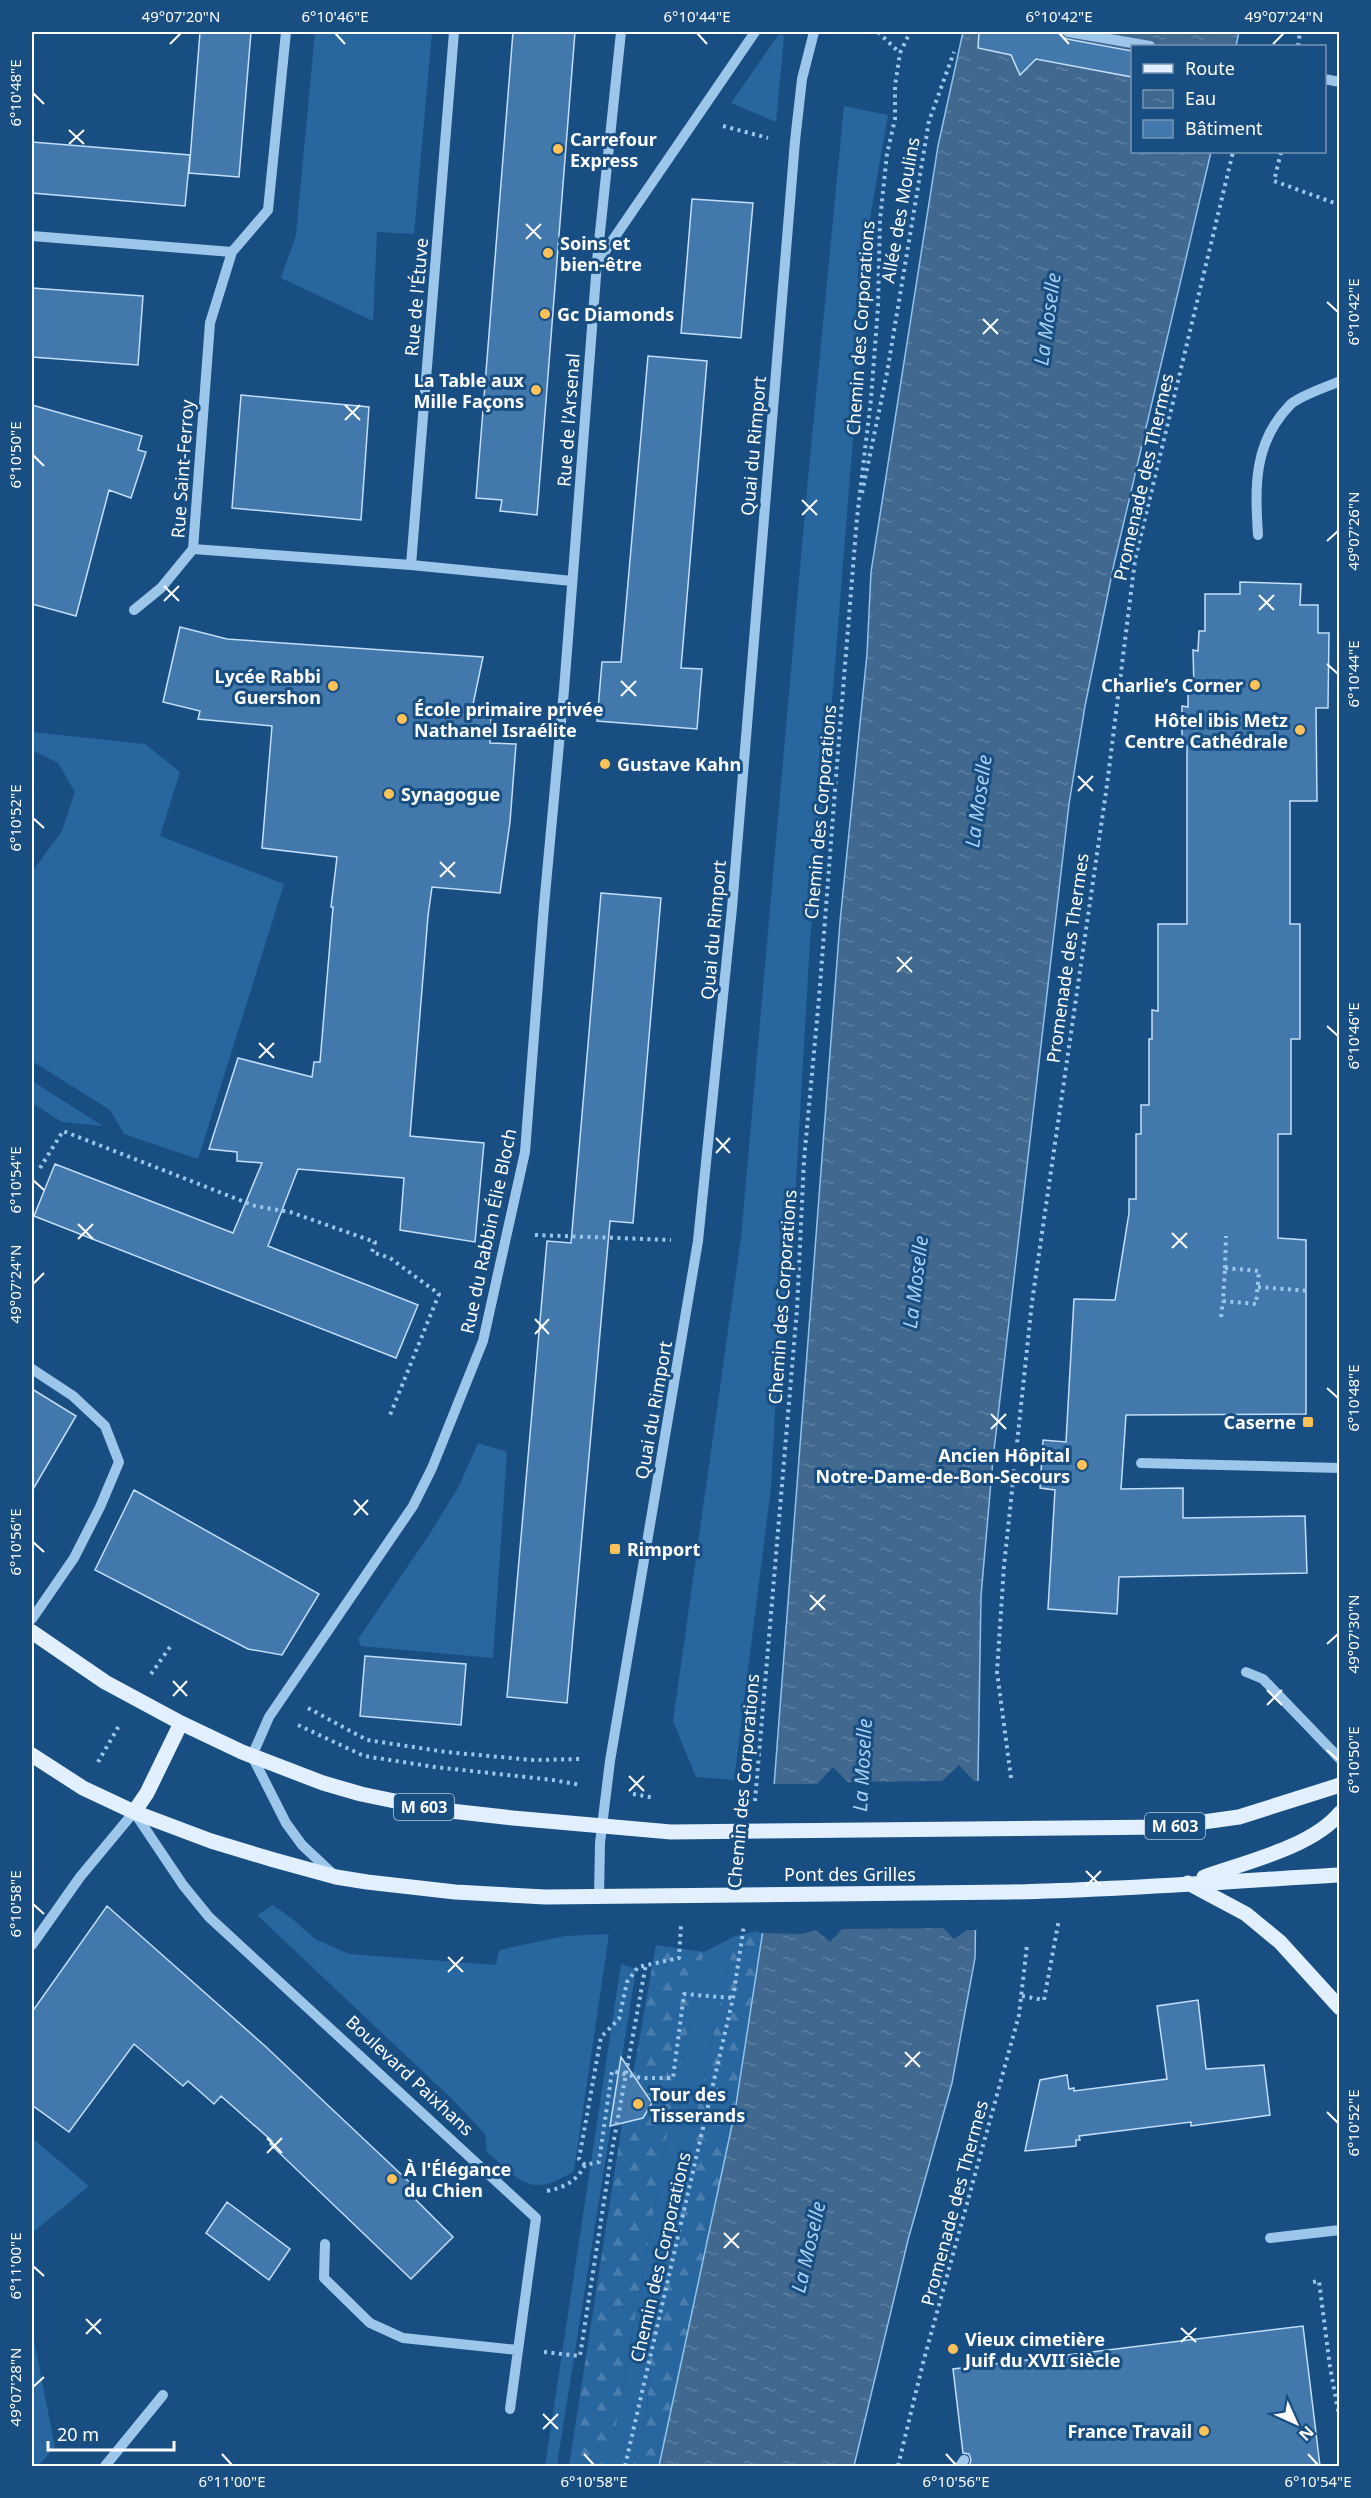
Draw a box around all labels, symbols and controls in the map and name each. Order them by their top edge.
text: 49°07'20"N [142,6,220,26]
text: 6°10'46"E [301,6,369,26]
text: 6°10'44"E [663,6,731,26]
text: 6°10'42"E [1025,6,1093,26]
text: 49°07'24"N [1245,6,1323,26]
legend [1131,45,1326,153]
text: Route [1185,56,1235,80]
text: 6°10'48"E [5,59,25,127]
text: Eau [1185,86,1216,110]
text: Bâtiment [1185,116,1263,140]
place label: Carrefour Express [570,127,657,172]
street label: Allée des Moulins [875,135,925,285]
marker: Carrefour Express [551,142,565,156]
street label: Chemin des Corporations [841,220,879,436]
place label: Soins et bien-être [560,231,642,276]
street label: Rue de l'Étuve [399,237,433,357]
marker: Soins et bien-être [541,246,555,260]
water label: La Moselle [1027,271,1067,367]
text: 6°10'42"E [1343,278,1363,346]
place label: Gc Diamonds [557,302,674,326]
marker: Gc Diamonds [538,307,552,321]
street label: Rue de l'Arsenal [551,352,585,488]
place label: La Table aux Mille Façons [414,368,525,413]
street label: Promenade des Thermes [1107,371,1179,583]
street label: Quai du Rimport [735,375,771,517]
marker: La Table aux Mille Façons [529,383,543,397]
street label: Rue Saint-Ferroy [165,398,199,539]
text: 6°10'50"E [5,421,25,489]
text: 49°07'26"N [1343,492,1363,570]
text: 6°10'44"E [1343,640,1363,708]
place label: Lycée Rabbi Guershon [214,664,321,709]
place label: Charlie’s Corner [1101,673,1243,697]
marker: Charlie’s Corner [1248,678,1262,692]
marker: Lycée Rabbi Guershon [326,679,340,693]
place label: École primaire privée Nathanel Israélite [414,697,604,742]
street label: Chemin des Corporations [799,704,841,920]
place label: Hôtel ibis Metz Centre Cathédrale [1125,708,1288,753]
marker: École primaire privée Nathanel Israélite [395,712,409,726]
marker: Hôtel ibis Metz Centre Cathédrale [1293,723,1307,737]
place label: Gustave Kahn [617,752,741,776]
water label: La Moselle [958,753,998,849]
marker: Gustave Kahn [598,757,612,771]
place label: Synagogue [401,782,500,806]
text: 6°10'52"E [5,784,25,852]
marker: Synagogue [382,787,396,801]
street label: Promenade des Thermes [1040,851,1094,1065]
street label: Quai du Rimport [695,859,731,1001]
text: 6°10'46"E [1343,1002,1363,1070]
street label: Rue du Rabbin Élie Bloch [455,1126,521,1336]
text: 6°10'54"E [5,1146,25,1214]
street label: Chemin des Corporations [763,1189,801,1405]
water label: La Moselle [896,1234,934,1330]
text: 49°07'24"N [5,1245,25,1323]
street label: Quai du Rimport [629,1338,677,1481]
text: 6°10'48"E [1343,1364,1363,1432]
place label: Caserne [1223,1410,1296,1434]
marker: Caserne [1301,1415,1315,1429]
place label: Ancien Hôpital Notre-Dame-de-Bon-Secours [816,1443,1070,1488]
marker: Ancien Hôpital Notre-Dame-de-Bon-Secours [1075,1458,1089,1472]
text: 6°10'56"E [5,1508,25,1576]
place label: Rimport [627,1537,700,1561]
marker: Rimport [608,1542,622,1556]
text: 49°07'30"N [1343,1595,1363,1673]
street label: Chemin des Corporations [722,1673,764,1889]
water label: La Moselle [846,1718,878,1812]
text: 6°10'50"E [1343,1726,1363,1794]
road number: M 603 [394,1794,454,1820]
road number: M 603 [1145,1813,1205,1839]
street label: Pont des Grilles [784,1862,916,1886]
text: 6°10'58"E [5,1870,25,1938]
street label: Boulevard Paixhans [341,2010,479,2140]
place label: Tour des Tisserands [650,2082,745,2127]
text: 6°10'52"E [1343,2089,1363,2157]
marker: Tour des Tisserands [631,2097,645,2111]
street label: Promenade des Thermes [915,2098,993,2308]
street label: Chemin des Corporations [624,2150,696,2364]
place label: À l'Élégance du Chien [404,2157,511,2202]
marker: À l'Élégance du Chien [385,2172,399,2186]
water label: La Moselle [784,2199,832,2295]
text: 6°11'00"E [5,2232,25,2300]
place label: Vieux cimetière Juif du XVII siècle [963,2327,1120,2372]
marker: Vieux cimetière Juif du XVII siècle [946,2342,960,2356]
text: 49°07'28"N [5,2348,25,2426]
north arrow [1266,2393,1326,2453]
scale bar [48,2414,174,2452]
place label: France Travail [1067,2419,1192,2443]
text: N [1294,2421,1319,2446]
text: 20 m [57,2422,99,2446]
marker: France Travail [1197,2424,1211,2438]
text: 6°11'00"E [198,2471,266,2491]
text: 6°10'58"E [560,2471,628,2491]
text: 6°10'56"E [922,2471,990,2491]
text: 6°10'54"E [1284,2471,1352,2491]

